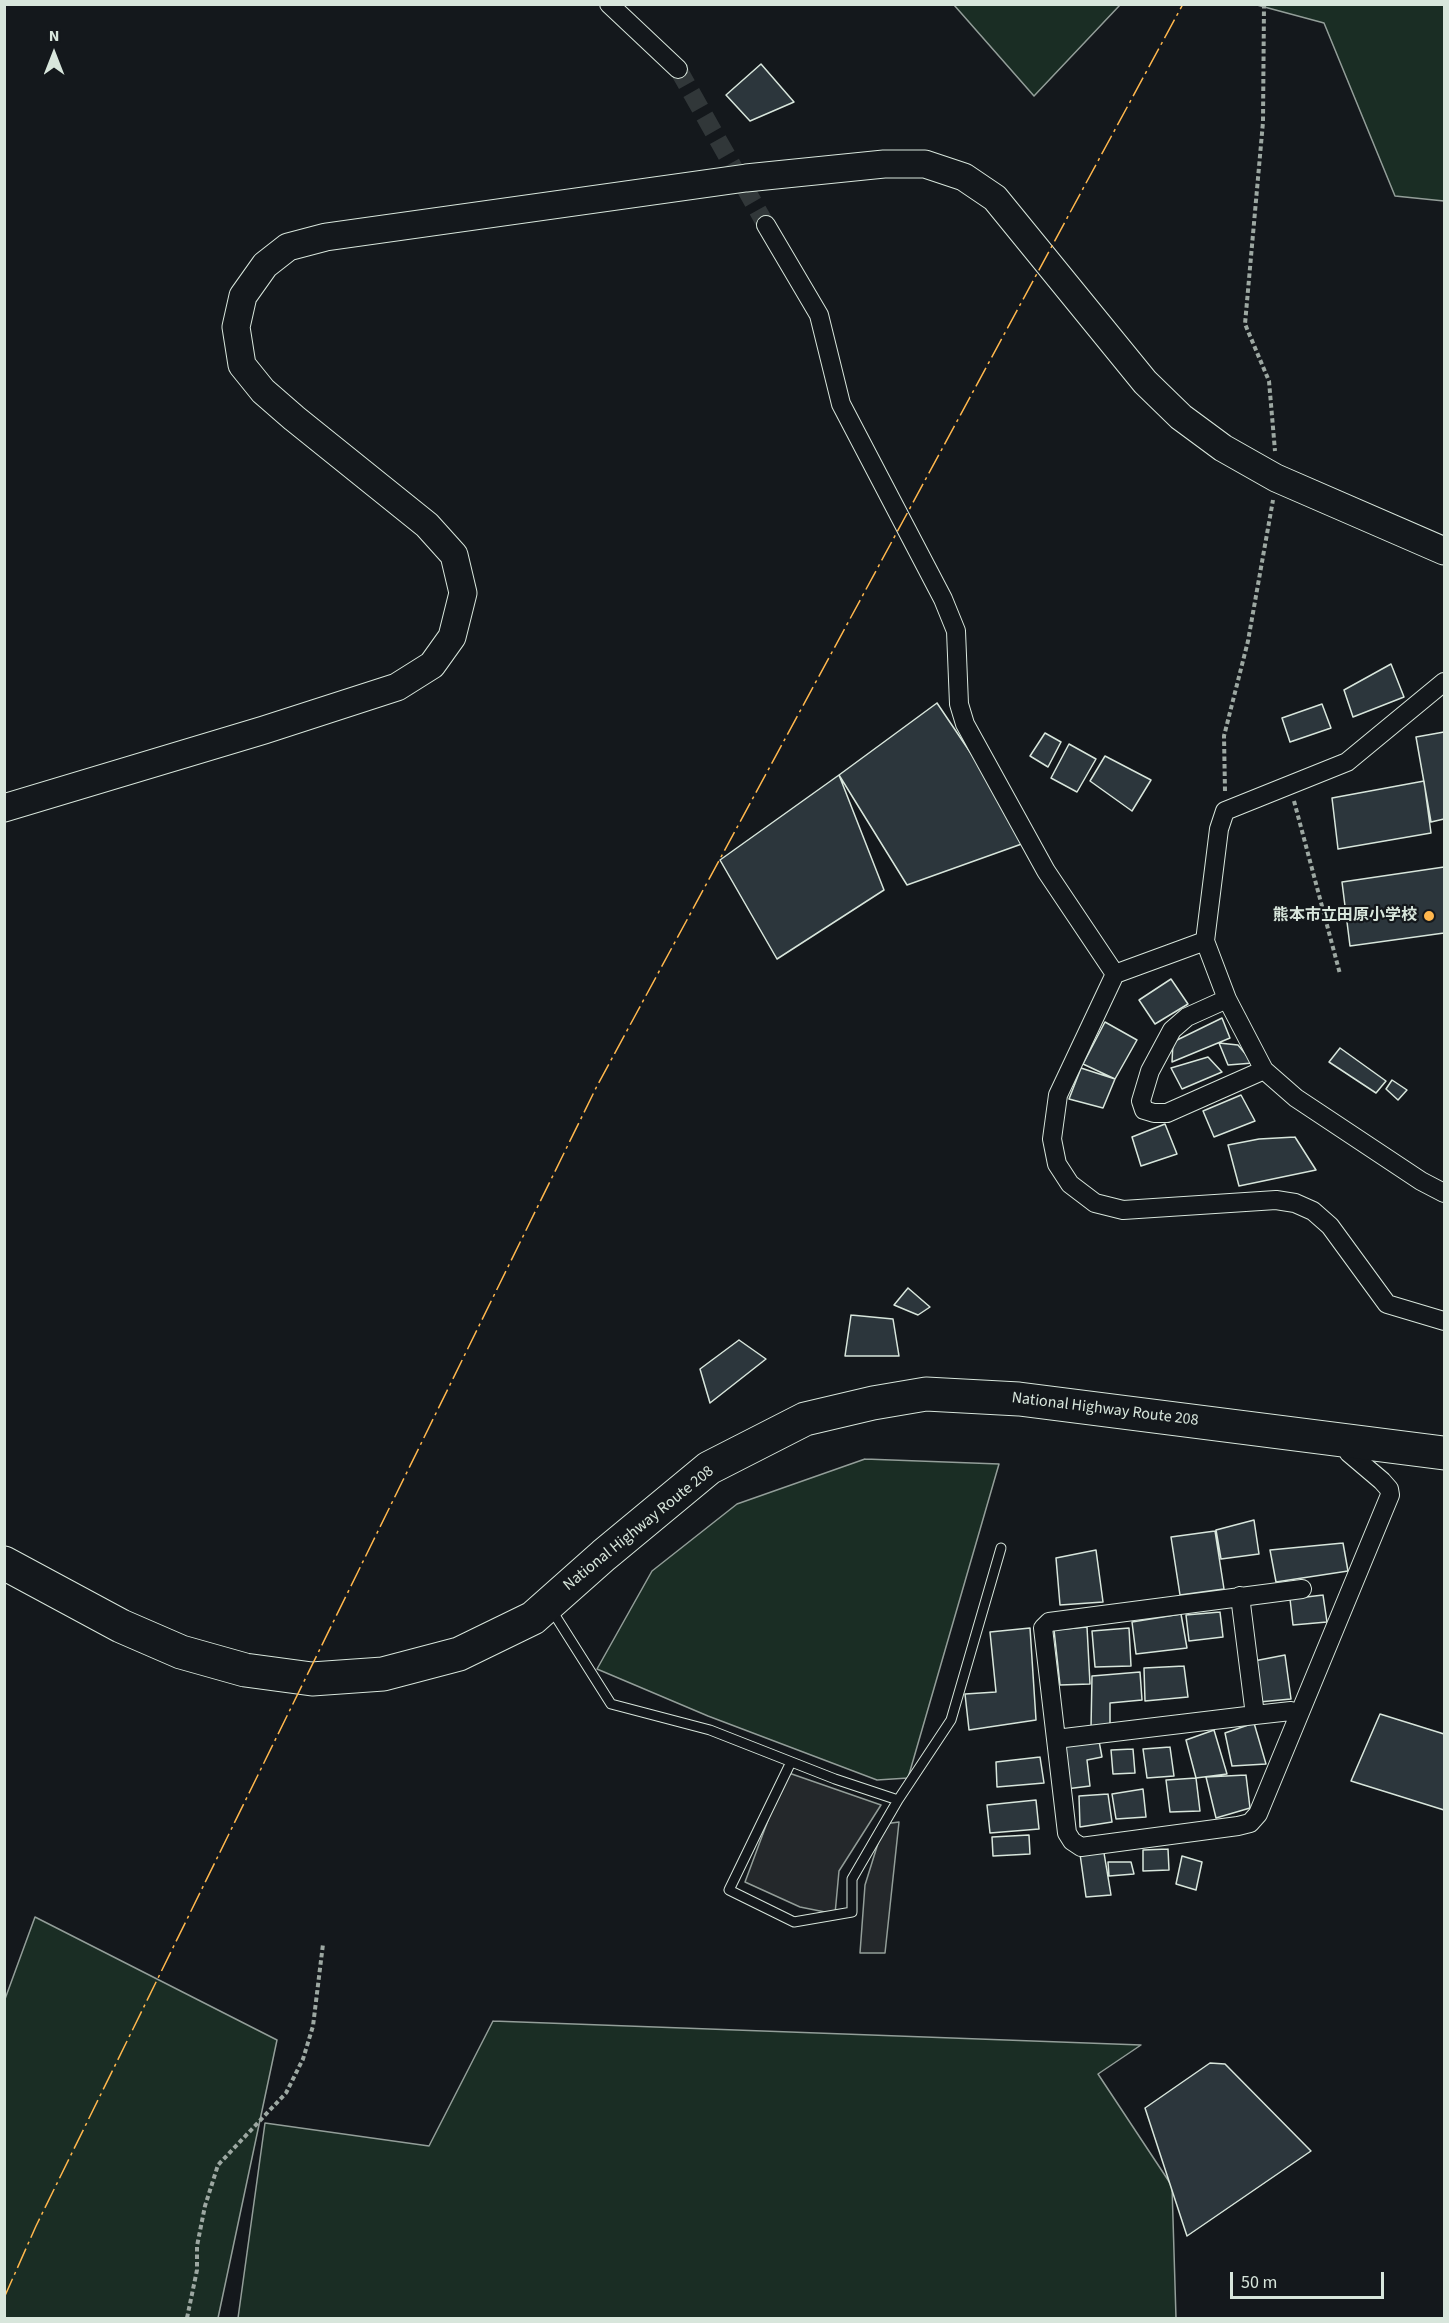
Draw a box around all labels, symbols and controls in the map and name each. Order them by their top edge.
north arrow [24,24,84,84]
text: N [49,25,59,47]
place label: 熊本市立田原小学校 [1273,906,1417,926]
marker: 熊本市立田原小学校 [1422,909,1436,923]
street label: National Highway Route 208 [1011,1389,1199,1431]
street label: National Highway Route 208 [560,1462,718,1596]
scale bar [1233,2260,1388,2298]
text: 50 m [1241,2270,1277,2295]

